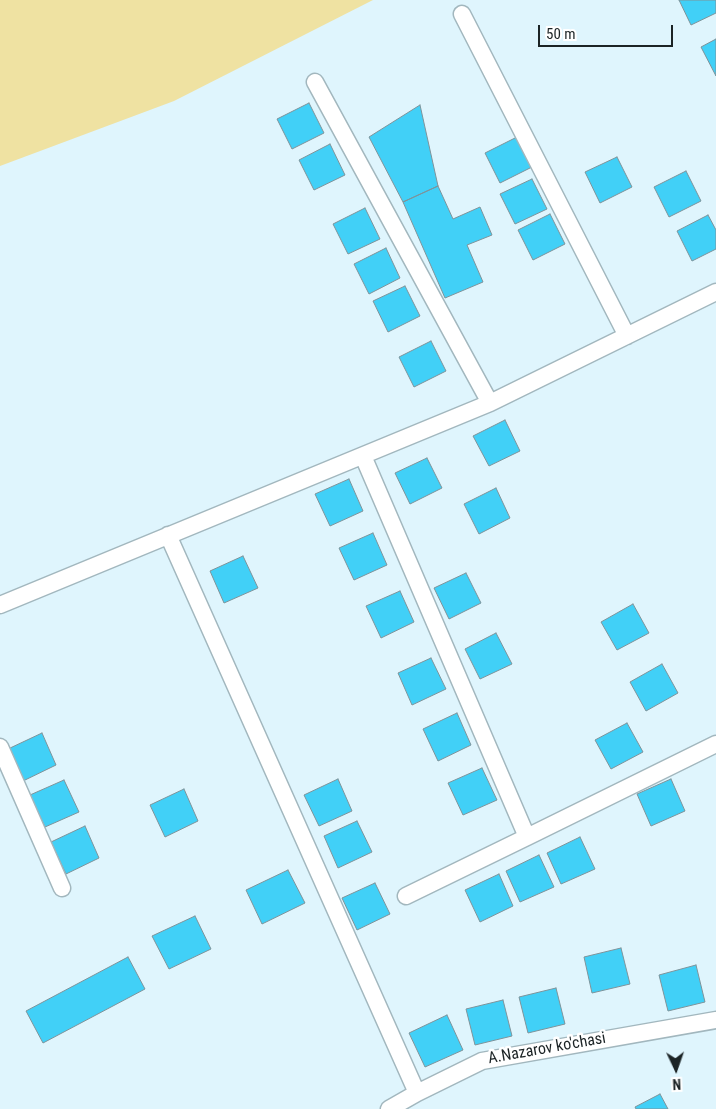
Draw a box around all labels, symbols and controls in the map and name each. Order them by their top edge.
scale bar [541,15,676,47]
text: 50 m [546,25,576,43]
street label: A.Nazarov ko'chasi [487,1029,607,1069]
north arrow [651,1044,701,1094]
text: N [672,1076,681,1092]

